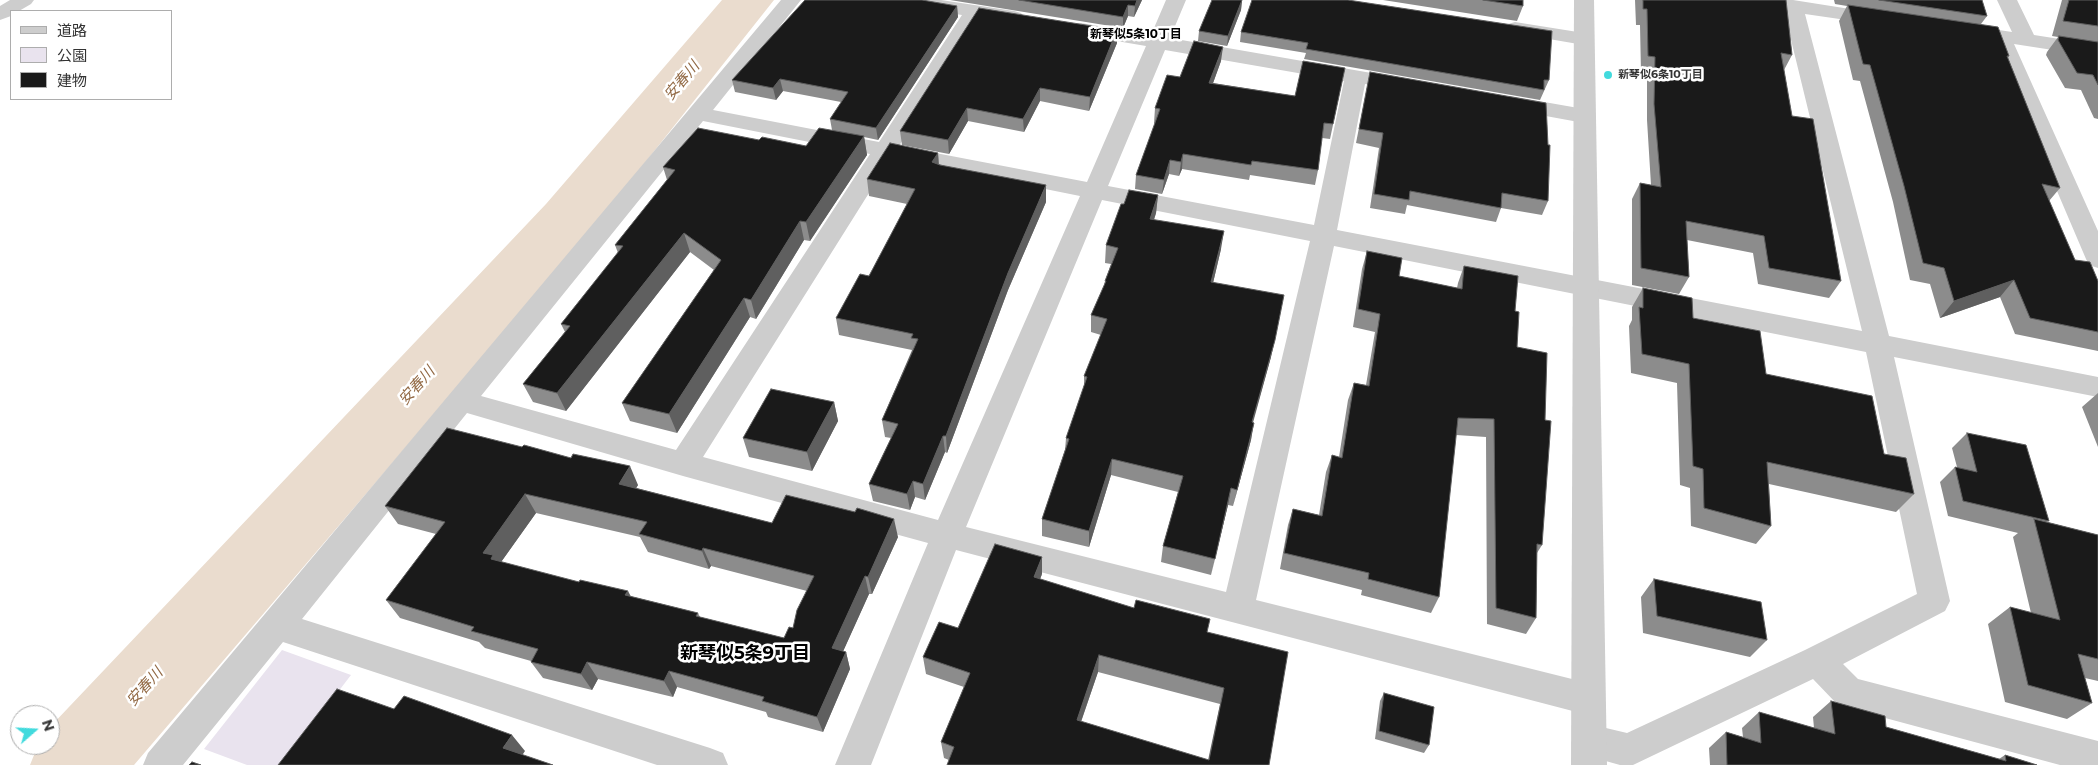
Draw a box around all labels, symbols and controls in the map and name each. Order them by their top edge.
legend [10,10,172,100]
text: 道路 [57,21,87,40]
district label: 新琴似5条10丁目 [1090,27,1182,41]
text: 公園 [57,46,87,65]
water label: 安春川 [661,58,703,104]
place label: 新琴似6条10丁目 [1618,68,1703,82]
marker: 新琴似6条10丁目 [1602,69,1614,81]
text: 建物 [57,71,87,90]
water label: 安春川 [395,363,439,409]
district label: 新琴似5条9丁目 [680,643,810,665]
water label: 安春川 [123,664,167,710]
north arrow [10,705,60,755]
text: N [38,717,59,734]

